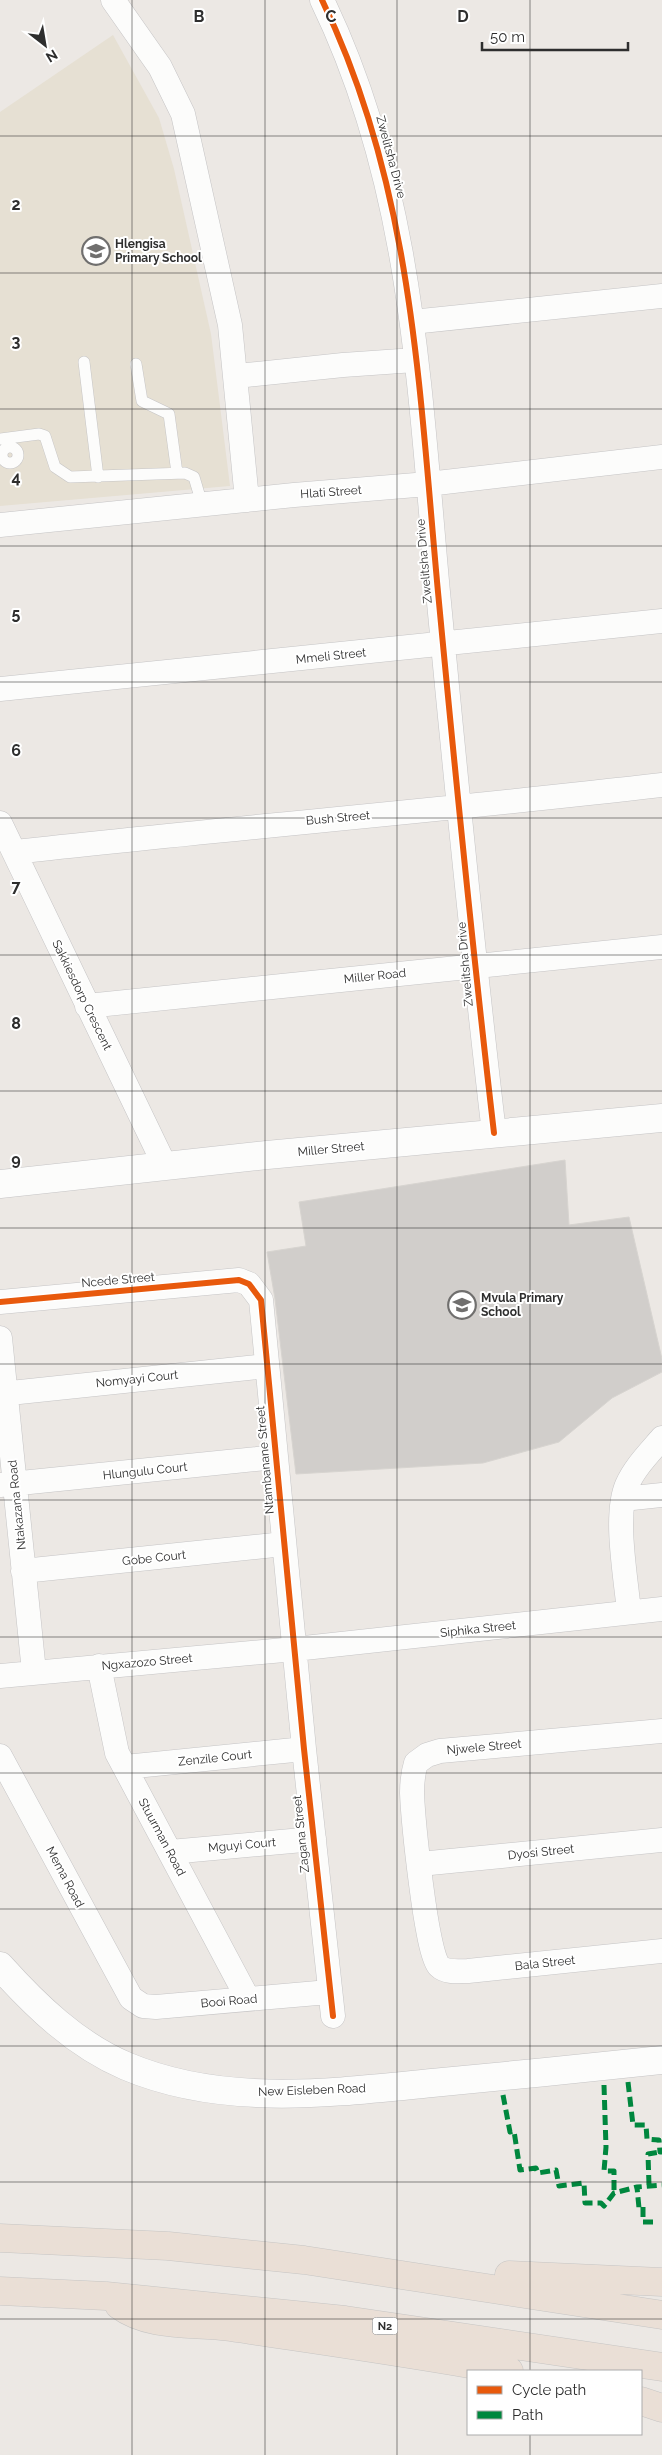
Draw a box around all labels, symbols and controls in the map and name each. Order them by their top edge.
text: B [194,7,205,26]
text: C [326,7,337,26]
text: D [457,7,469,26]
north arrow [20,20,70,70]
scale bar [482,20,628,52]
text: 50 m [490,28,525,46]
text: N [43,47,60,66]
street label: Zwelitsha Drive [373,114,409,200]
text: 2 [11,195,21,214]
school or university icon: Hlengisa Primary School [81,236,111,266]
place label: Hlengisa Primary School [115,237,202,265]
text: 3 [12,332,21,351]
text: 4 [11,468,21,487]
street label: Hlati Street [300,483,362,501]
street label: Zwelitsha Drive [413,518,435,604]
text: 5 [12,604,21,623]
street label: Mmeli Street [295,645,367,667]
text: 6 [11,741,21,760]
street label: Bush Street [305,808,371,828]
text: 7 [12,877,21,896]
street label: Zwelitsha Drive [454,921,476,1007]
street label: Sakkiesdorp Crescent [49,938,115,1052]
street label: Miller Road [343,966,407,986]
text: 8 [11,1014,21,1033]
street label: Miller Street [297,1139,365,1159]
text: 9 [11,1150,21,1169]
street label: Ncede Street [81,1270,155,1290]
school or university icon: Mvula Primary School [447,1290,477,1320]
place label: Mvula Primary School [481,1291,564,1319]
street label: Nomyayi Court [95,1368,179,1390]
street label: Ntambanane Street [253,1405,277,1515]
street label: Ntakazana Road [5,1459,29,1551]
street label: Hlungulu Court [102,1460,188,1482]
street label: Gobe Court [121,1548,187,1568]
street label: Siphika Street [439,1618,517,1640]
street label: Ngxazozo Street [101,1651,193,1673]
street label: Njwele Street [446,1737,522,1757]
street label: Zenzile Court [177,1747,253,1769]
street label: Zagana Street [290,1795,312,1873]
street label: Stuurman Road [136,1796,188,1878]
street label: Mguyi Court [208,1835,276,1855]
street label: Dyosi Street [507,1842,575,1862]
street label: Mema Road [43,1844,87,1910]
street label: Bala Street [514,1953,576,1973]
street label: Booi Road [200,1992,258,2010]
street label: New Eisleben Road [258,2081,366,2099]
road number: N2 [372,2318,398,2334]
legend [467,2370,642,2435]
text: Cycle path [512,2381,586,2399]
text: Path [512,2406,543,2424]

